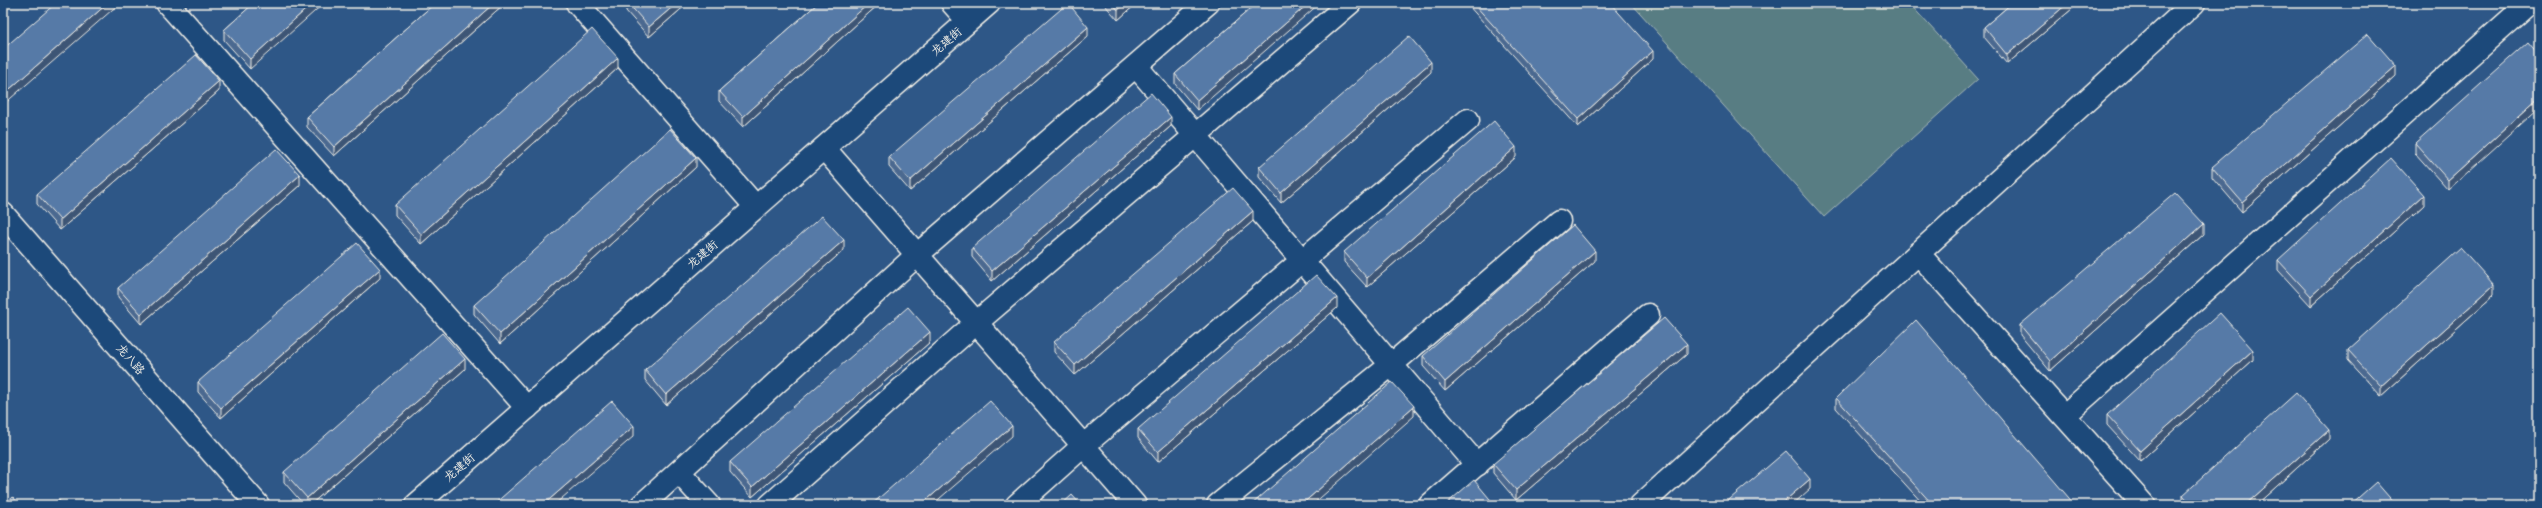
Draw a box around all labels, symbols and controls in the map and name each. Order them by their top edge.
street label: 龙建街 [927,24,965,58]
street label: 龙建街 [683,237,721,271]
street label: 龙八路 [114,340,148,378]
street label: 龙建街 [440,450,478,484]

